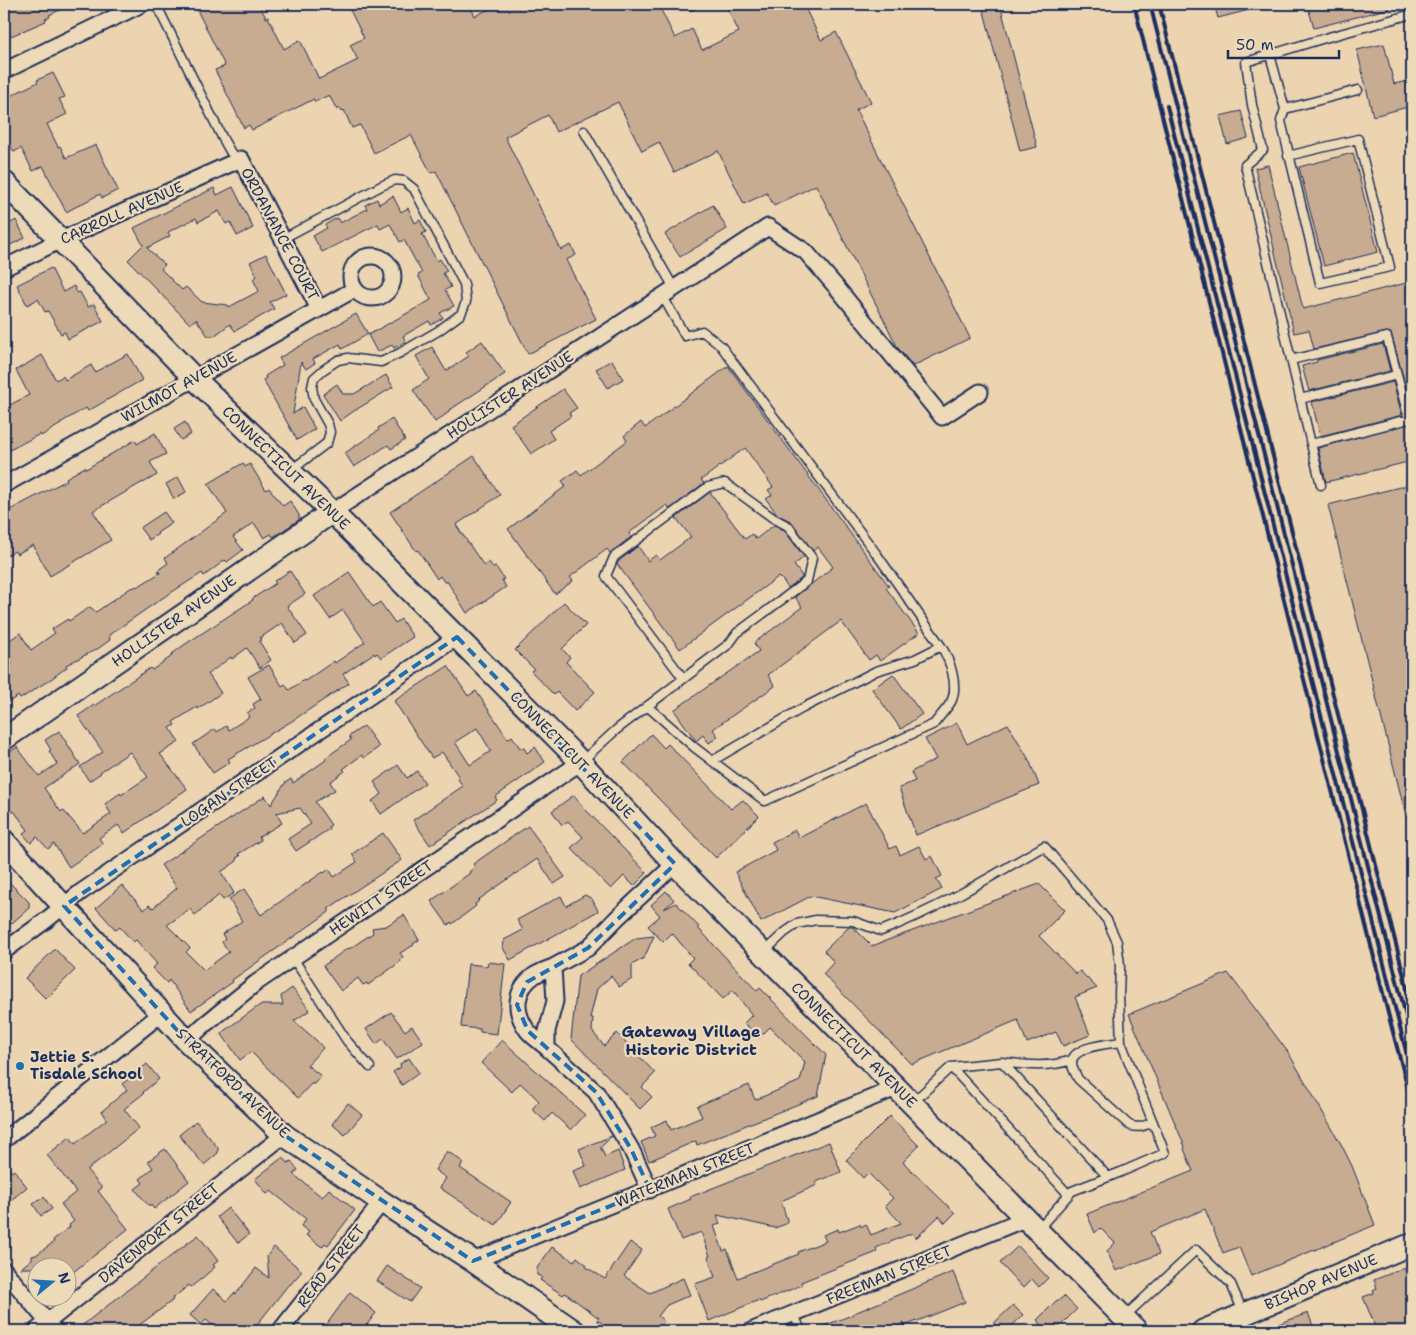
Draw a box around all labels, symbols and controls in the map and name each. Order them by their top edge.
scale bar [1228,28,1340,60]
text: 50 m [1236,35,1274,55]
street label: ORDANANCE COURT [236,164,324,304]
street label: CARROLL AVENUE [57,177,187,249]
street label: HOLLISTER AVENUE [443,346,577,444]
street label: WILMOT AVENUE [118,347,240,427]
street label: CONNECTICUT AVENUE [218,402,354,534]
street label: HOLLISTER AVENUE [108,570,240,672]
street label: CONNECTICUT AVENUE [506,687,638,823]
street label: LOGAN STREET [177,752,281,832]
street label: HEWITT STREET [325,856,437,940]
street label: CONNECTICUT AVENUE [787,978,921,1112]
district label: Gateway Village Historic District [621,1021,761,1060]
street label: STRATFORD AVENUE [172,1023,294,1143]
place label: Jettie S. Tisdale School [30,1047,142,1084]
marker: Jettie S. Tisdale School [14,1060,26,1072]
street label: WATERMAN STREET [612,1138,758,1212]
street label: DAVENPORT STREET [95,1178,223,1288]
street label: READ STREET [292,1220,370,1312]
street label: FREEMAN STREET [823,1241,955,1309]
street label: BISHOP AVENUE [1261,1249,1381,1315]
north arrow [28,1258,78,1308]
text: N [54,1270,75,1286]

